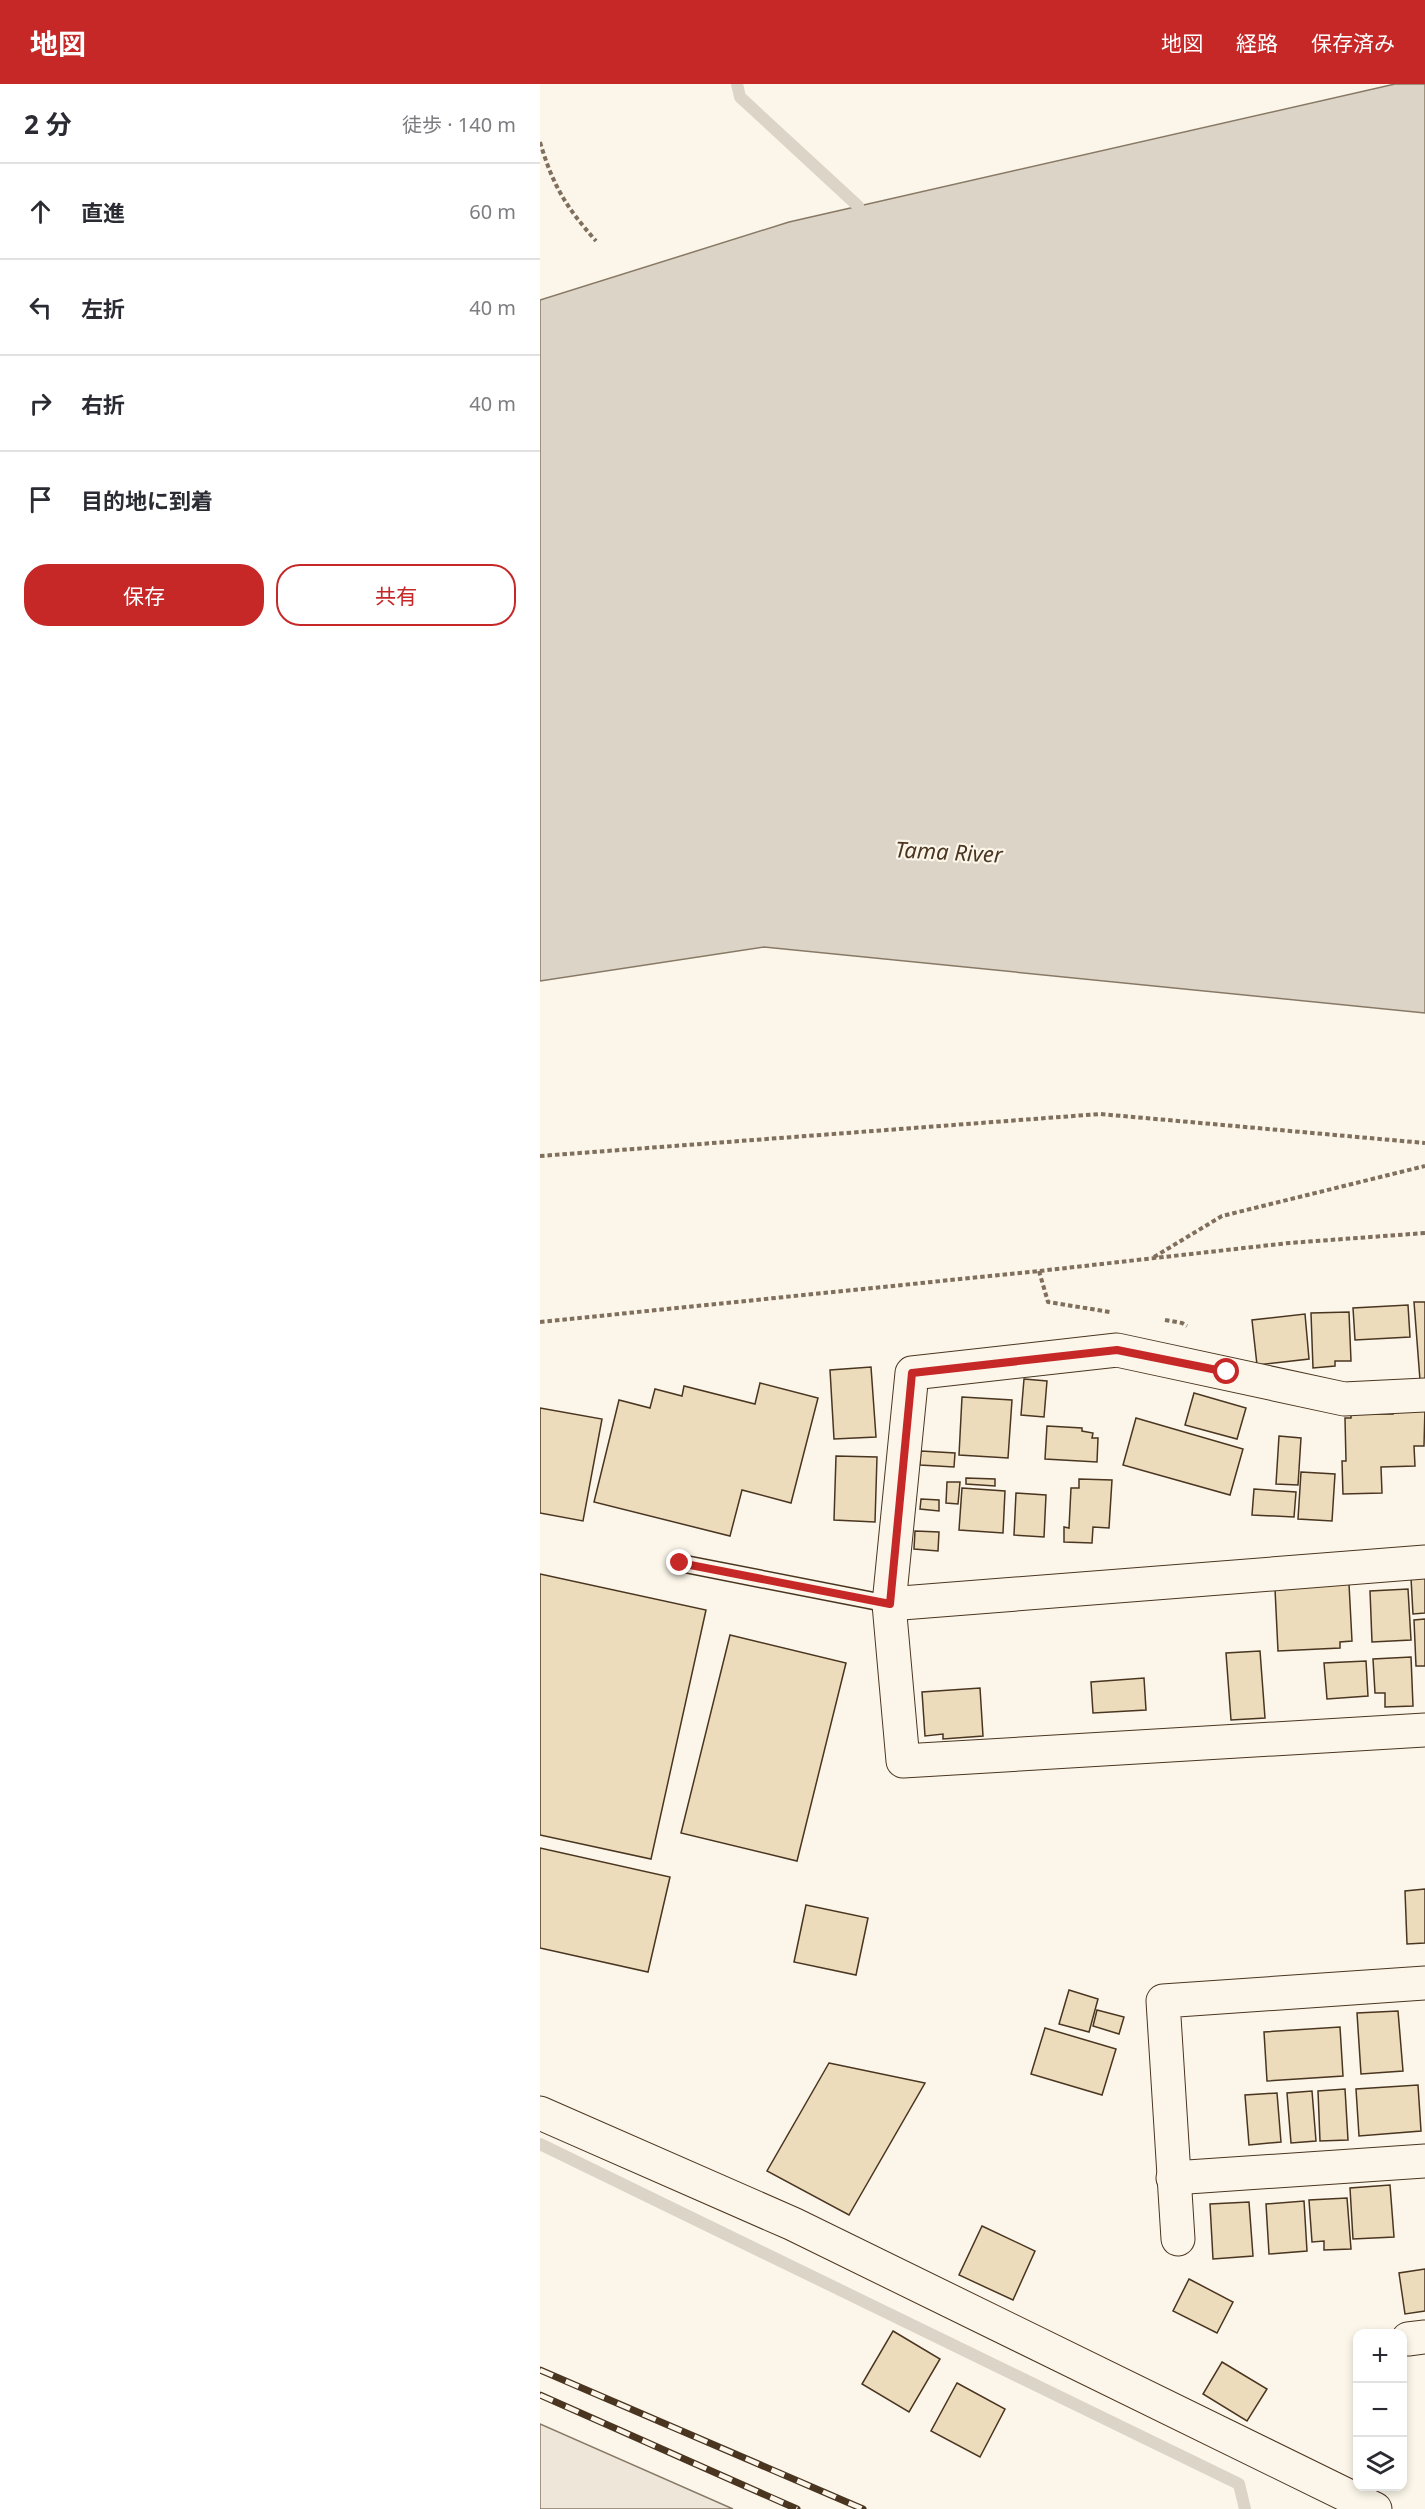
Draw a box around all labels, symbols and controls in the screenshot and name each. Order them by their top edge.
text: 地図 [30,24,86,62]
text: 地図 [1161,29,1203,57]
text: 経路 [1236,29,1278,57]
text: 保存済み [1311,29,1395,57]
text: 2 分 [24,106,72,142]
text: 徒歩 · 140 m [402,111,516,138]
icon: ahead [24,195,57,228]
text: 直進 [81,197,125,227]
text: 60 m [469,198,516,225]
icon: left [24,291,57,324]
text: 左折 [81,293,125,323]
text: 40 m [469,294,516,321]
icon: right [24,387,57,420]
text: 右折 [81,389,125,419]
text: 40 m [469,390,516,417]
icon: arrive [24,483,57,516]
text: 目的地に到着 [81,485,213,515]
button: 保存 [24,564,264,626]
button: 共有 [276,564,516,626]
water label: Tama River [895,833,1005,869]
route start [1213,1358,1239,1384]
route end [666,1549,692,1575]
map controls [1353,2329,1407,2491]
button: + [1353,2329,1407,2383]
button: − [1353,2383,1407,2437]
button: layers [1353,2437,1407,2491]

